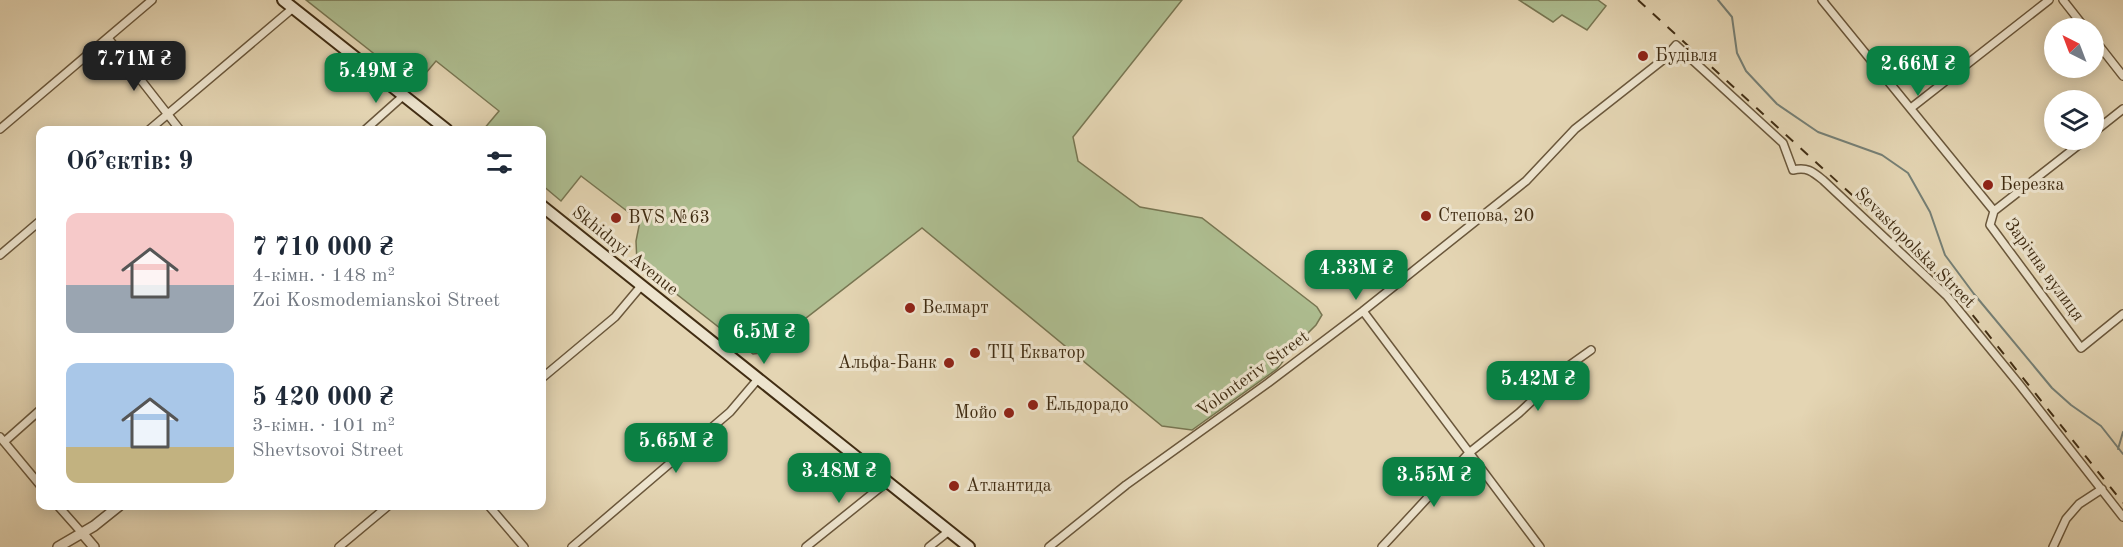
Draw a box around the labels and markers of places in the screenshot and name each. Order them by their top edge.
pin: 7.71M ₴ [79,41,189,92]
pin: 2.66M ₴ [1863,46,1973,97]
place label: Будівля [1655,47,1717,65]
marker: Будівля [1636,49,1650,63]
pin: 5.49M ₴ [321,53,431,104]
place label: Березка [2000,176,2064,194]
marker: Березка [1981,178,1995,192]
place label: Степова, 20 [1438,207,1534,225]
place label: BVS №63 [628,209,710,227]
marker: Степова, 20 [1419,209,1433,223]
marker: BVS №63 [609,211,623,225]
pin: 4.33M ₴ [1301,250,1411,301]
place label: Велмарт [922,299,989,317]
marker: Велмарт [903,301,917,315]
pin: 6.5M ₴ [715,314,813,365]
place label: ТЦ Екватор [987,344,1085,362]
marker: ТЦ Екватор [968,346,982,360]
place label: Альфа-Банк [838,354,937,373]
marker: Альфа-Банк [942,356,956,370]
pin: 5.42M ₴ [1483,361,1593,412]
place label: Ельдорадо [1045,396,1129,414]
marker: Ельдорадо [1026,398,1040,412]
place label: Мойо [954,404,997,422]
marker: Мойо [1002,406,1016,420]
pin: 5.65M ₴ [621,423,731,474]
pin: 3.48M ₴ [784,453,894,504]
pin: 3.55M ₴ [1379,457,1489,508]
place label: Атлантида [966,477,1052,495]
marker: Атлантида [947,479,961,493]

